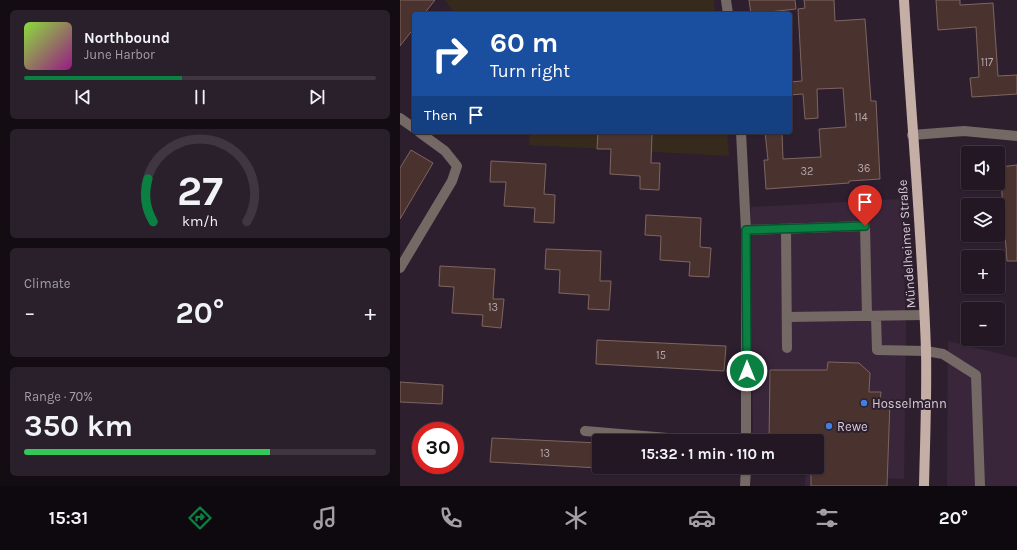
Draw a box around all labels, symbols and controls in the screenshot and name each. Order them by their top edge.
text: 60 m [490,26,558,59]
icon: right [424,28,476,80]
text: Northbound [84,29,170,47]
text: June Harbor [84,47,155,62]
house number: 117 [981,56,993,69]
text: Turn right [490,60,570,82]
icon: previous [72,86,94,108]
icon: pause [189,86,211,108]
icon: next [306,86,328,108]
icon: arrive [465,104,487,126]
text: Then [424,106,457,124]
house number: 114 [854,111,868,124]
map controls [961,146,1005,346]
button: sound [961,146,1005,190]
house number: 36 [858,162,870,175]
house number: 32 [801,165,813,178]
text: 27 [177,166,223,214]
street label: Mündelheimer Straße [894,179,918,309]
pin [848,185,882,226]
icon: arrive [854,191,876,213]
button: layers [961,198,1005,242]
text: km/h [182,212,218,229]
button: + [961,250,1005,294]
text: Climate [24,276,70,291]
text: 20° [176,295,224,331]
text: − [24,300,36,326]
text: + [364,300,376,326]
house number: 13 [488,301,498,314]
button: − [961,302,1005,346]
house number: 15 [656,349,666,362]
position arrow [726,350,768,392]
text: Range · 70% [24,389,93,404]
place label: Hosselmann [872,396,947,411]
marker: Hosselmann [859,398,869,408]
text: 350 km [24,408,133,444]
place label: Rewe [837,419,868,434]
marker: Rewe [824,421,834,431]
speed limit sign: 30 [412,422,464,474]
text: 15:32 · 1 min · 110 m [641,445,775,463]
house number: 13 [540,447,550,460]
icon: directions [186,504,214,532]
icon: music [311,504,339,532]
icon: phone [437,504,465,532]
icon: climate [562,504,590,532]
icon: car [688,504,716,532]
icon: filters [813,504,841,532]
text: 15:31 [49,507,88,529]
text: 20° [939,507,968,529]

